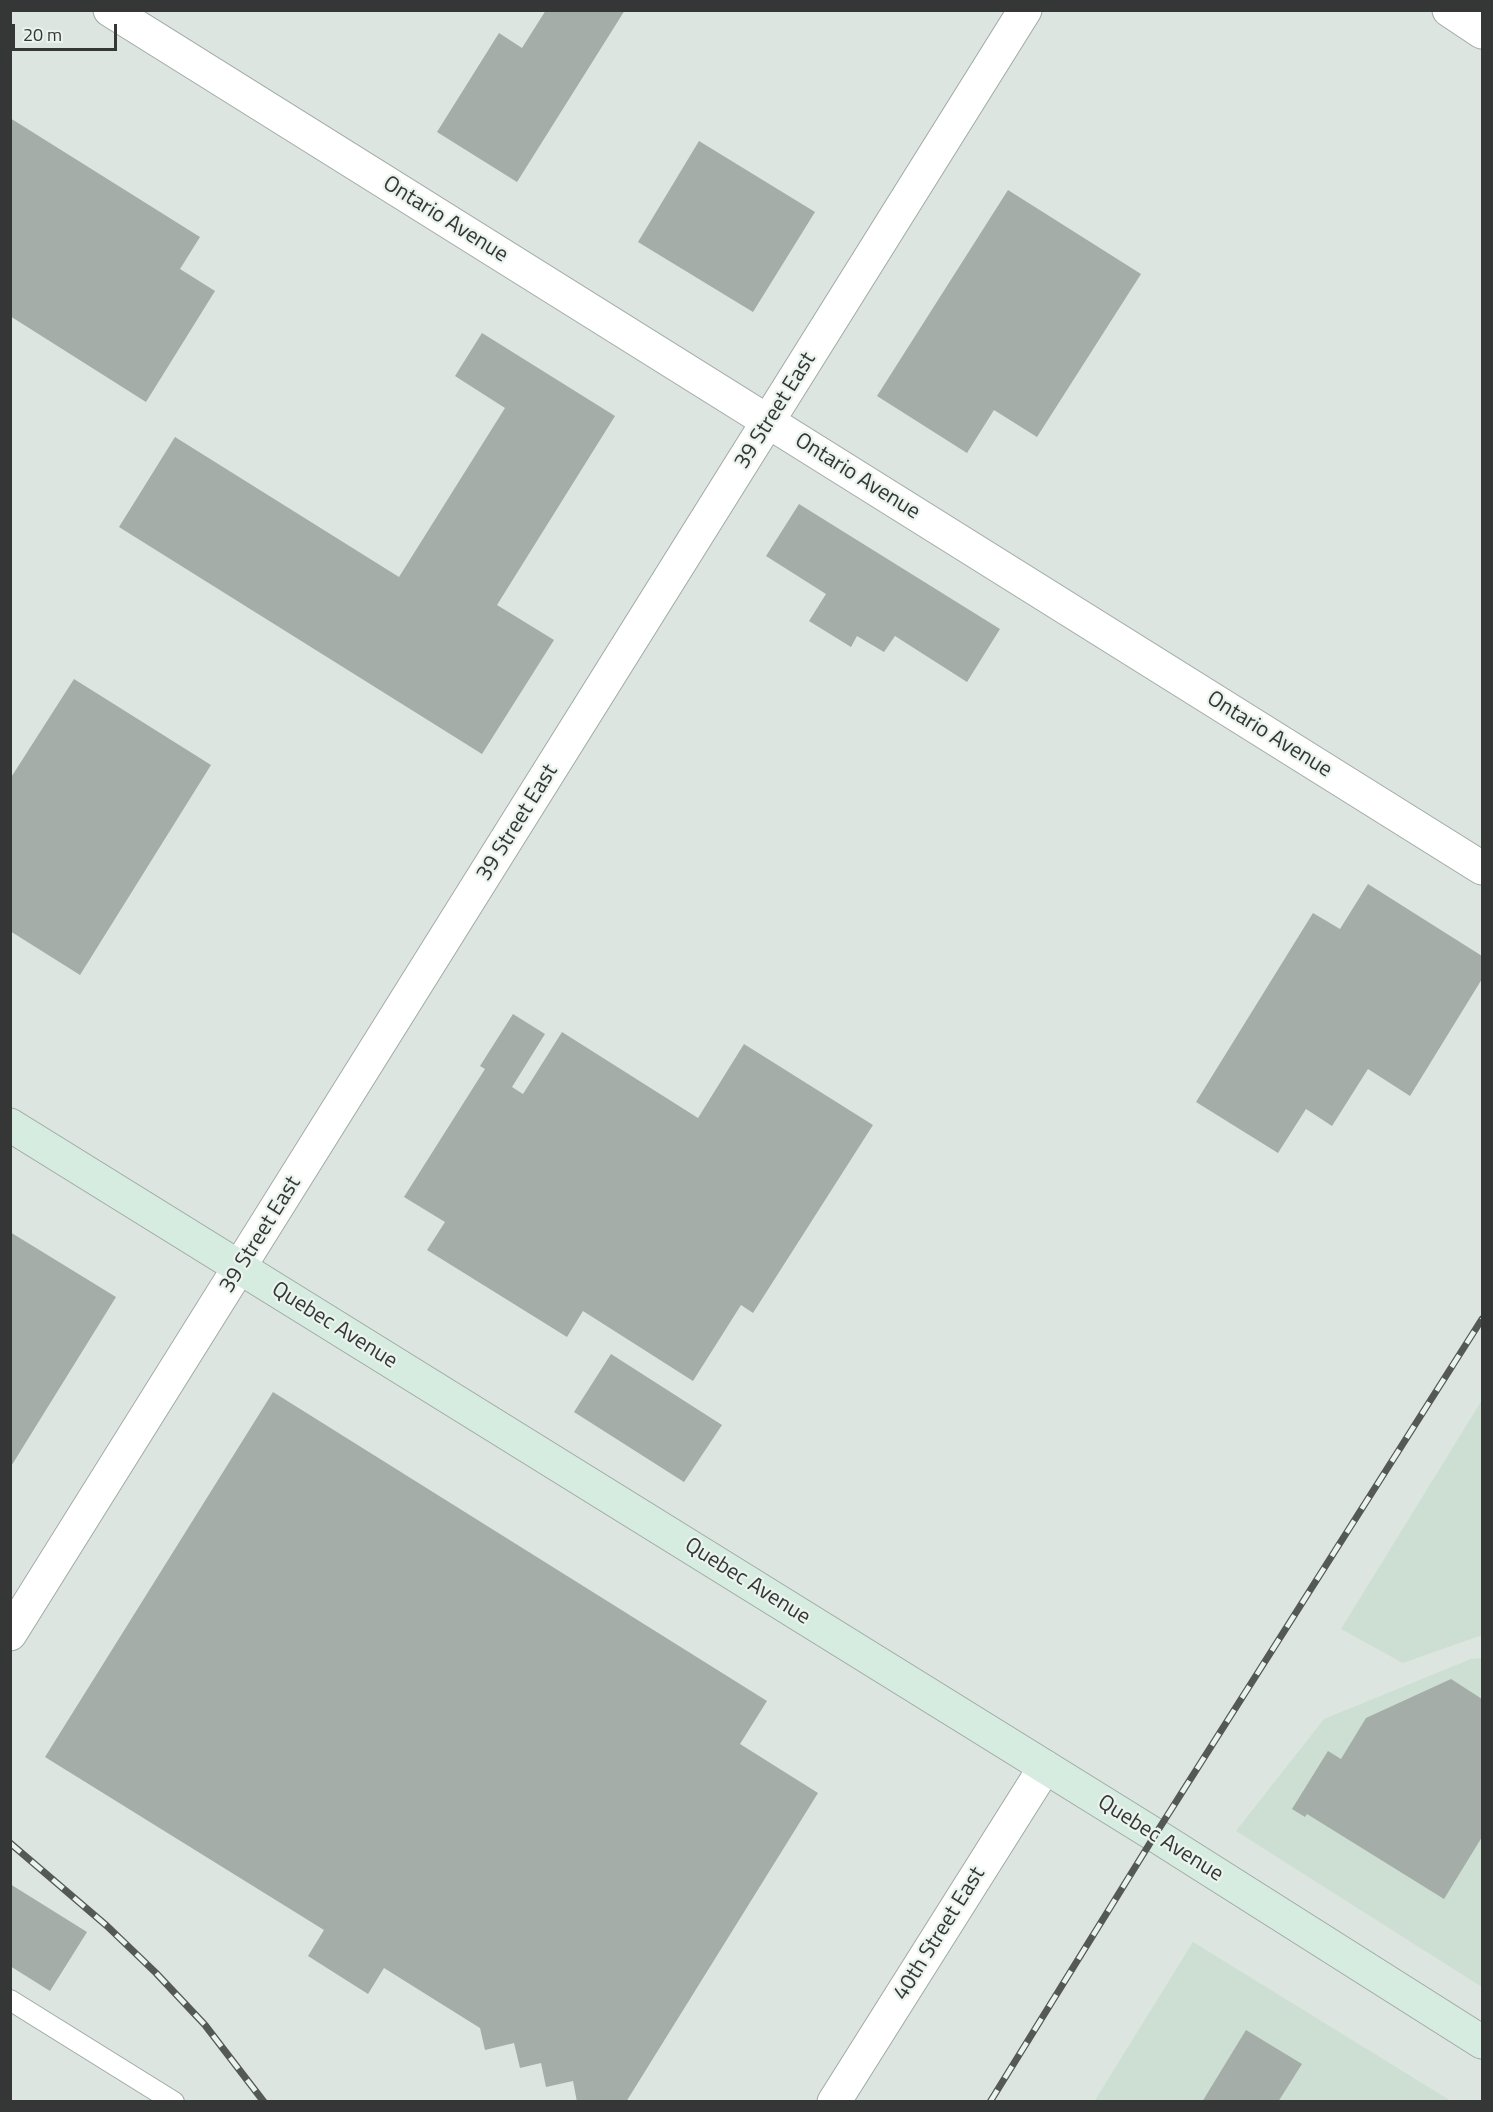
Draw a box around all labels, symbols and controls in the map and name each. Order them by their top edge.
scale bar [15,12,120,50]
text: 20 m [23,21,62,48]
street label: Ontario Avenue [377,171,513,269]
street label: 39 Street East [730,348,822,474]
street label: Ontario Avenue [789,428,925,526]
street label: Ontario Avenue [1201,686,1337,784]
street label: 39 Street East [472,760,564,886]
street label: 39 Street East [215,1172,307,1298]
street label: Quebec Avenue [266,1277,402,1375]
street label: Quebec Avenue [679,1533,815,1631]
street label: Quebec Avenue [1092,1790,1228,1888]
street label: 40th Street East [889,1863,991,2005]

